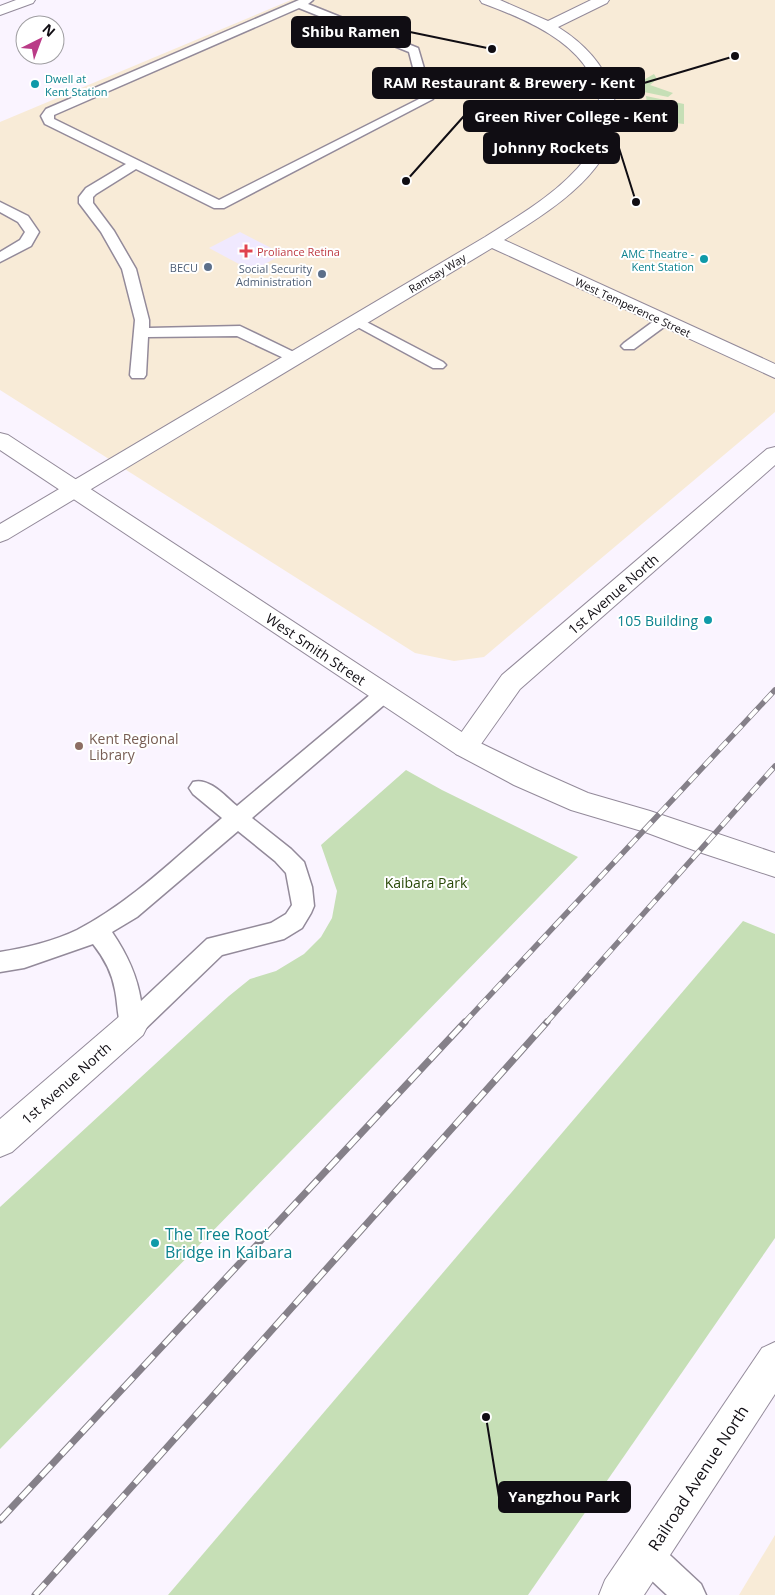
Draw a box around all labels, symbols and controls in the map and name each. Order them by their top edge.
north arrow [15,15,65,65]
callout: Shibu Ramen [292,17,410,47]
text: N [38,19,60,41]
text: Shibu Ramen [302,21,400,41]
callout: RAM Restaurant & Brewery - Kent [373,68,644,98]
place label: Dwell at Kent Station [45,71,108,99]
text: RAM Restaurant & Brewery - Kent [383,72,635,92]
marker: Dwell at Kent Station [29,78,41,90]
callout: Green River College - Kent [464,101,677,131]
text: Green River College - Kent [474,106,668,126]
callout: Johnny Rockets [484,133,619,163]
text: Johnny Rockets [491,137,609,157]
marker: Proliance Retina [239,244,253,258]
place label: Proliance Retina [257,244,340,259]
place label: AMC Theatre - Kent Station [621,246,694,274]
street label: Ramsay Way [405,250,469,296]
marker: AMC Theatre - Kent Station [698,253,710,265]
place label: BECU [170,260,198,275]
marker: BECU [202,261,214,273]
place label: Social Security Administration [236,261,312,289]
marker: Social Security Administration [316,268,328,280]
street label: West Temperence Street [573,274,693,340]
street label: 1st Avenue North [564,549,662,639]
street label: West Smith Street [262,609,370,689]
place label: 105 Building [617,611,698,630]
marker: 105 Building [702,614,714,626]
place label: Kent Regional Library [89,729,179,764]
marker: Kent Regional Library [73,740,85,752]
park label: Kaibara Park [385,873,468,892]
street label: 1st Avenue North [17,1038,115,1128]
place label: The Tree Root Bridge in Kaibara [165,1223,292,1263]
marker: The Tree Root Bridge in Kaibara [149,1237,161,1249]
street label: Railroad Avenue North [643,1401,753,1555]
callout: Yangzhou Park [499,1482,630,1512]
text: Yangzhou Park [508,1486,620,1506]

